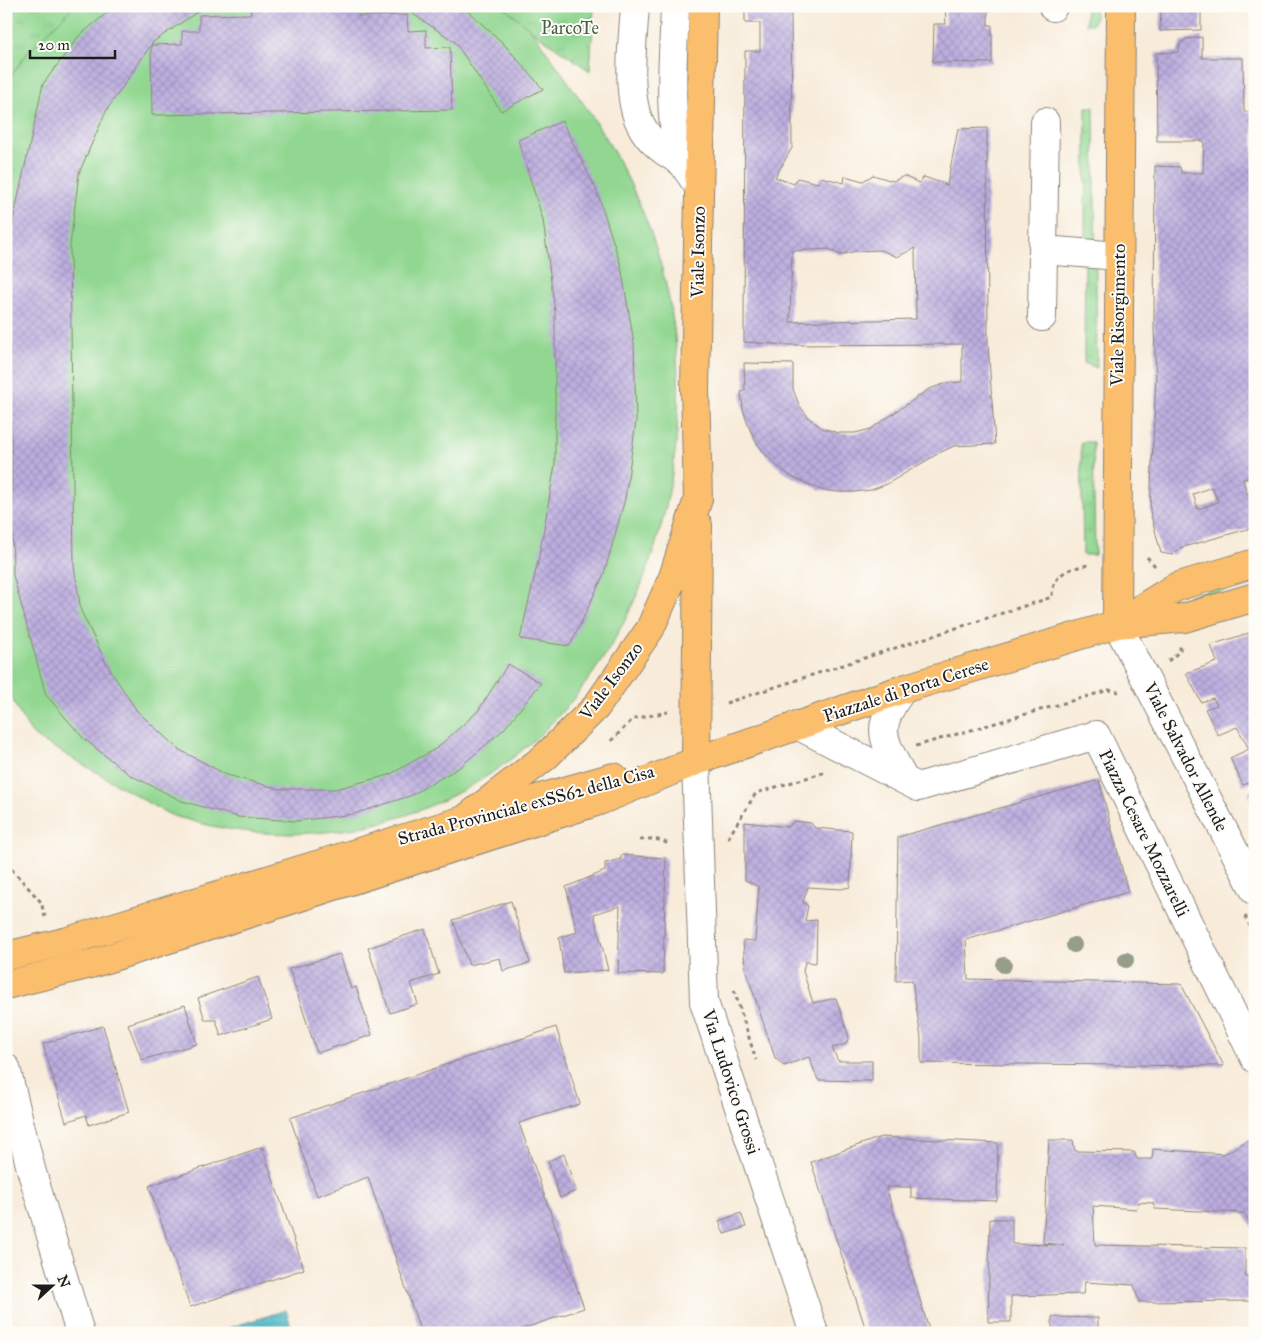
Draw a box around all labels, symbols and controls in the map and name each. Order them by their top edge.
park label: ParcoTe [541,17,599,39]
scale bar [30,28,115,60]
text: 20 m [38,36,70,54]
street label: Viale Isonzo [686,206,710,299]
street label: Viale Risorgimento [1106,244,1131,387]
street label: Viale Isonzo [574,638,647,725]
street label: Piazzale di Porta Cerese [820,653,992,727]
street label: Viale Salvador Allende [1138,678,1233,835]
street label: Piazza Cesare Mozzarelli [1094,746,1194,920]
street label: Strada Provinciale exSS62 della Cisa [395,760,657,850]
street label: Via Ludovico Grossi [697,1006,765,1157]
north arrow [28,1262,78,1312]
text: N [54,1273,74,1290]

